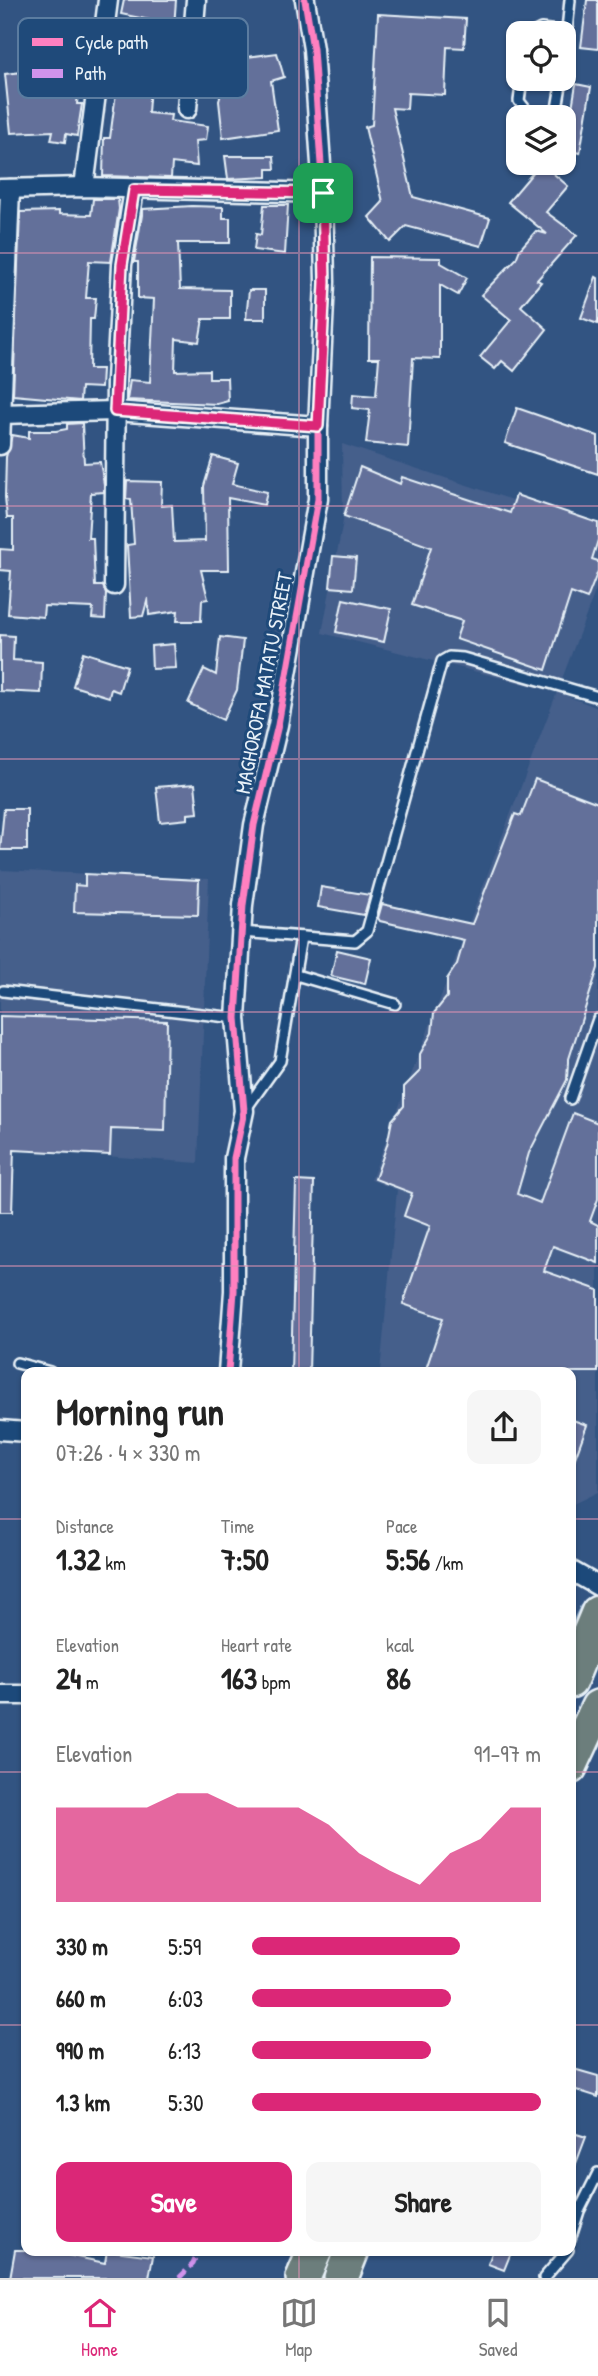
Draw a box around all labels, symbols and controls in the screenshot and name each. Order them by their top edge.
legend [18,18,248,98]
map controls [506,21,576,175]
button: locate [506,21,576,91]
text: Cycle path [75,29,148,55]
text: Path [75,60,106,86]
button: layers [506,105,576,175]
pin [293,163,353,223]
icon: arrive [304,174,342,212]
street label: MAGHOROFA MATATU STREET [228,569,299,796]
text: Morning run [56,1385,224,1437]
button: share [467,1390,541,1464]
text: 07:26 · 4 × 330 m [56,1437,200,1468]
text: Distance [56,1513,114,1539]
text: Time [221,1513,255,1539]
text: Pace [386,1513,418,1539]
text: 1.32 [56,1539,101,1579]
text: 7:50 [221,1539,269,1579]
text: 5:56 [386,1539,430,1579]
text: km [101,1550,126,1576]
text: /km [430,1550,464,1576]
text: Elevation [56,1632,119,1658]
text: Heart rate [221,1632,292,1658]
text: kcal [386,1632,414,1658]
text: 24 [56,1658,81,1698]
text: 163 [221,1658,257,1698]
text: 86 [386,1658,411,1698]
text: m [81,1669,99,1695]
text: bpm [257,1669,291,1695]
text: Elevation [56,1738,132,1769]
text: 91–97 m [474,1738,541,1769]
text: 330 m [56,1931,108,1962]
text: 5:59 [168,1931,201,1962]
text: 660 m [56,1983,106,2014]
text: 6:03 [168,1983,203,2014]
text: 990 m [56,2035,104,2066]
text: 6:13 [168,2035,201,2066]
text: 1.3 km [56,2087,110,2118]
text: 5:30 [168,2087,204,2118]
button: Save [56,2162,292,2242]
button: Share [306,2162,541,2242]
tab: Home [81,2294,119,2362]
tab: Map [280,2294,318,2362]
tab: Saved [479,2294,517,2362]

